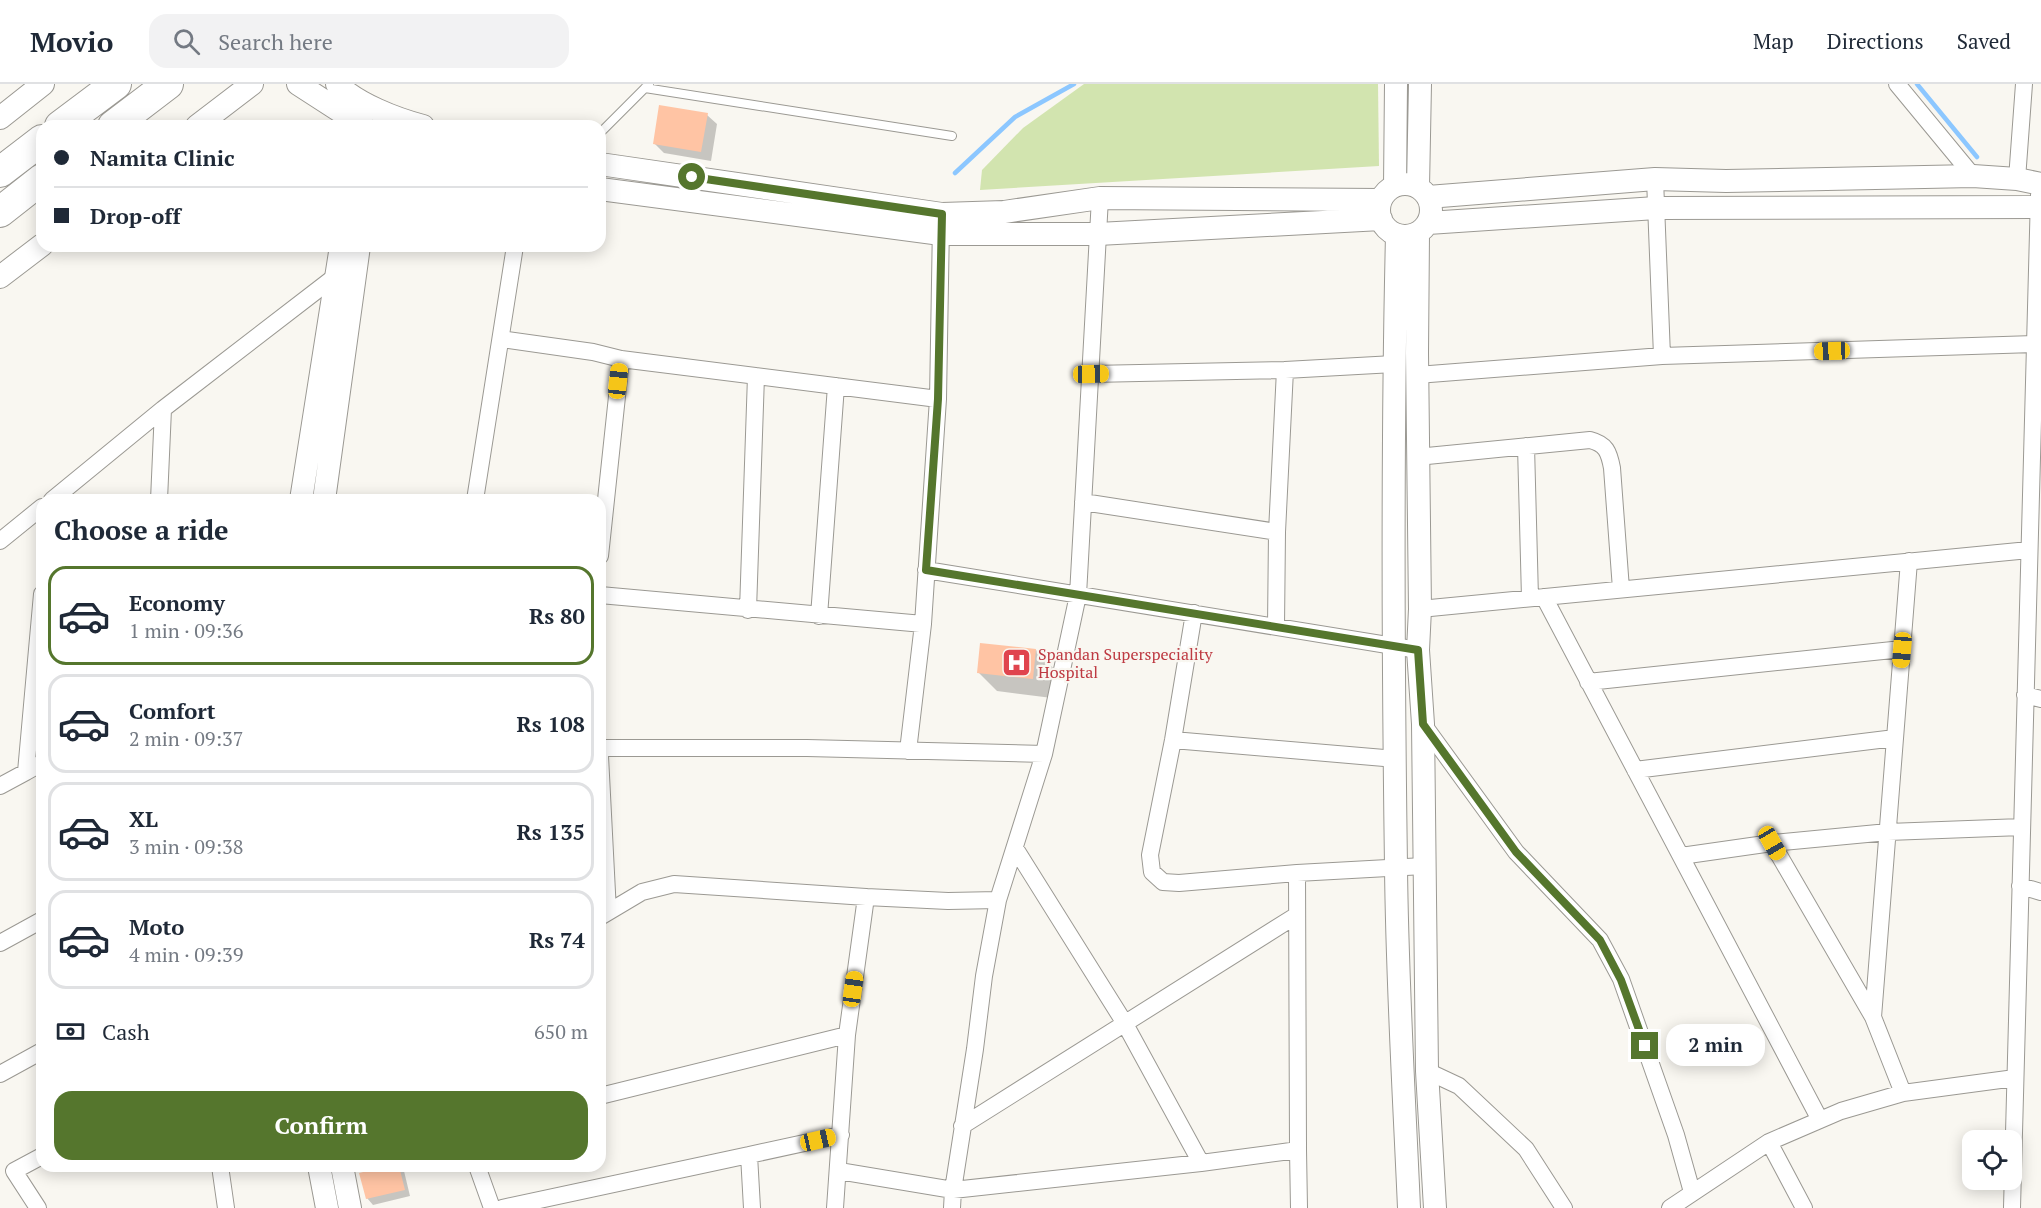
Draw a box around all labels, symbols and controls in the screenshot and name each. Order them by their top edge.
search box [149,14,569,68]
text: Movio [30,23,113,60]
icon: search [170,25,203,58]
text: Search here [218,27,333,56]
text: Map [1753,27,1794,55]
text: Directions [1827,27,1924,55]
text: Saved [1957,27,2011,55]
text: Namita Clinic [90,143,235,172]
route start [678,163,705,190]
text: Drop-off [90,201,181,230]
car [1814,341,1850,361]
car [607,362,629,400]
car [1073,365,1109,383]
text: Choose a ride [54,512,229,548]
text: Economy [129,588,225,617]
icon: car [57,589,111,643]
text: Rs 80 [529,601,585,630]
text: 1 min · 09:36 [129,617,243,644]
car [1891,631,1913,669]
place label: Spandan Superspeciality Hospital [1038,643,1214,683]
hospital icon: Spandan Superspeciality Hospital [1001,647,1033,679]
text: Comfort [129,696,215,725]
icon: car [57,697,111,751]
text: Rs 108 [516,709,585,738]
text: 2 min · 09:37 [129,725,243,752]
text: XL [129,804,158,833]
icon: car [57,805,111,859]
text: Rs 135 [516,817,585,846]
car [1755,823,1789,863]
text: 3 min · 09:38 [129,833,243,860]
text: Moto [129,912,184,941]
icon: car [57,913,111,967]
text: Rs 74 [529,925,585,954]
text: 4 min · 09:39 [129,941,243,968]
car [842,970,864,1008]
icon: cash [54,1015,87,1048]
text: Cash [102,1017,150,1046]
text: 650 m [534,1018,588,1045]
callout: 2 min [1666,1025,1765,1067]
text: 2 min [1688,1031,1743,1058]
route end [1631,1032,1658,1059]
button: Confirm [54,1091,588,1160]
car [798,1127,838,1153]
map controls [1962,1130,2022,1190]
button: locate [1962,1130,2022,1190]

